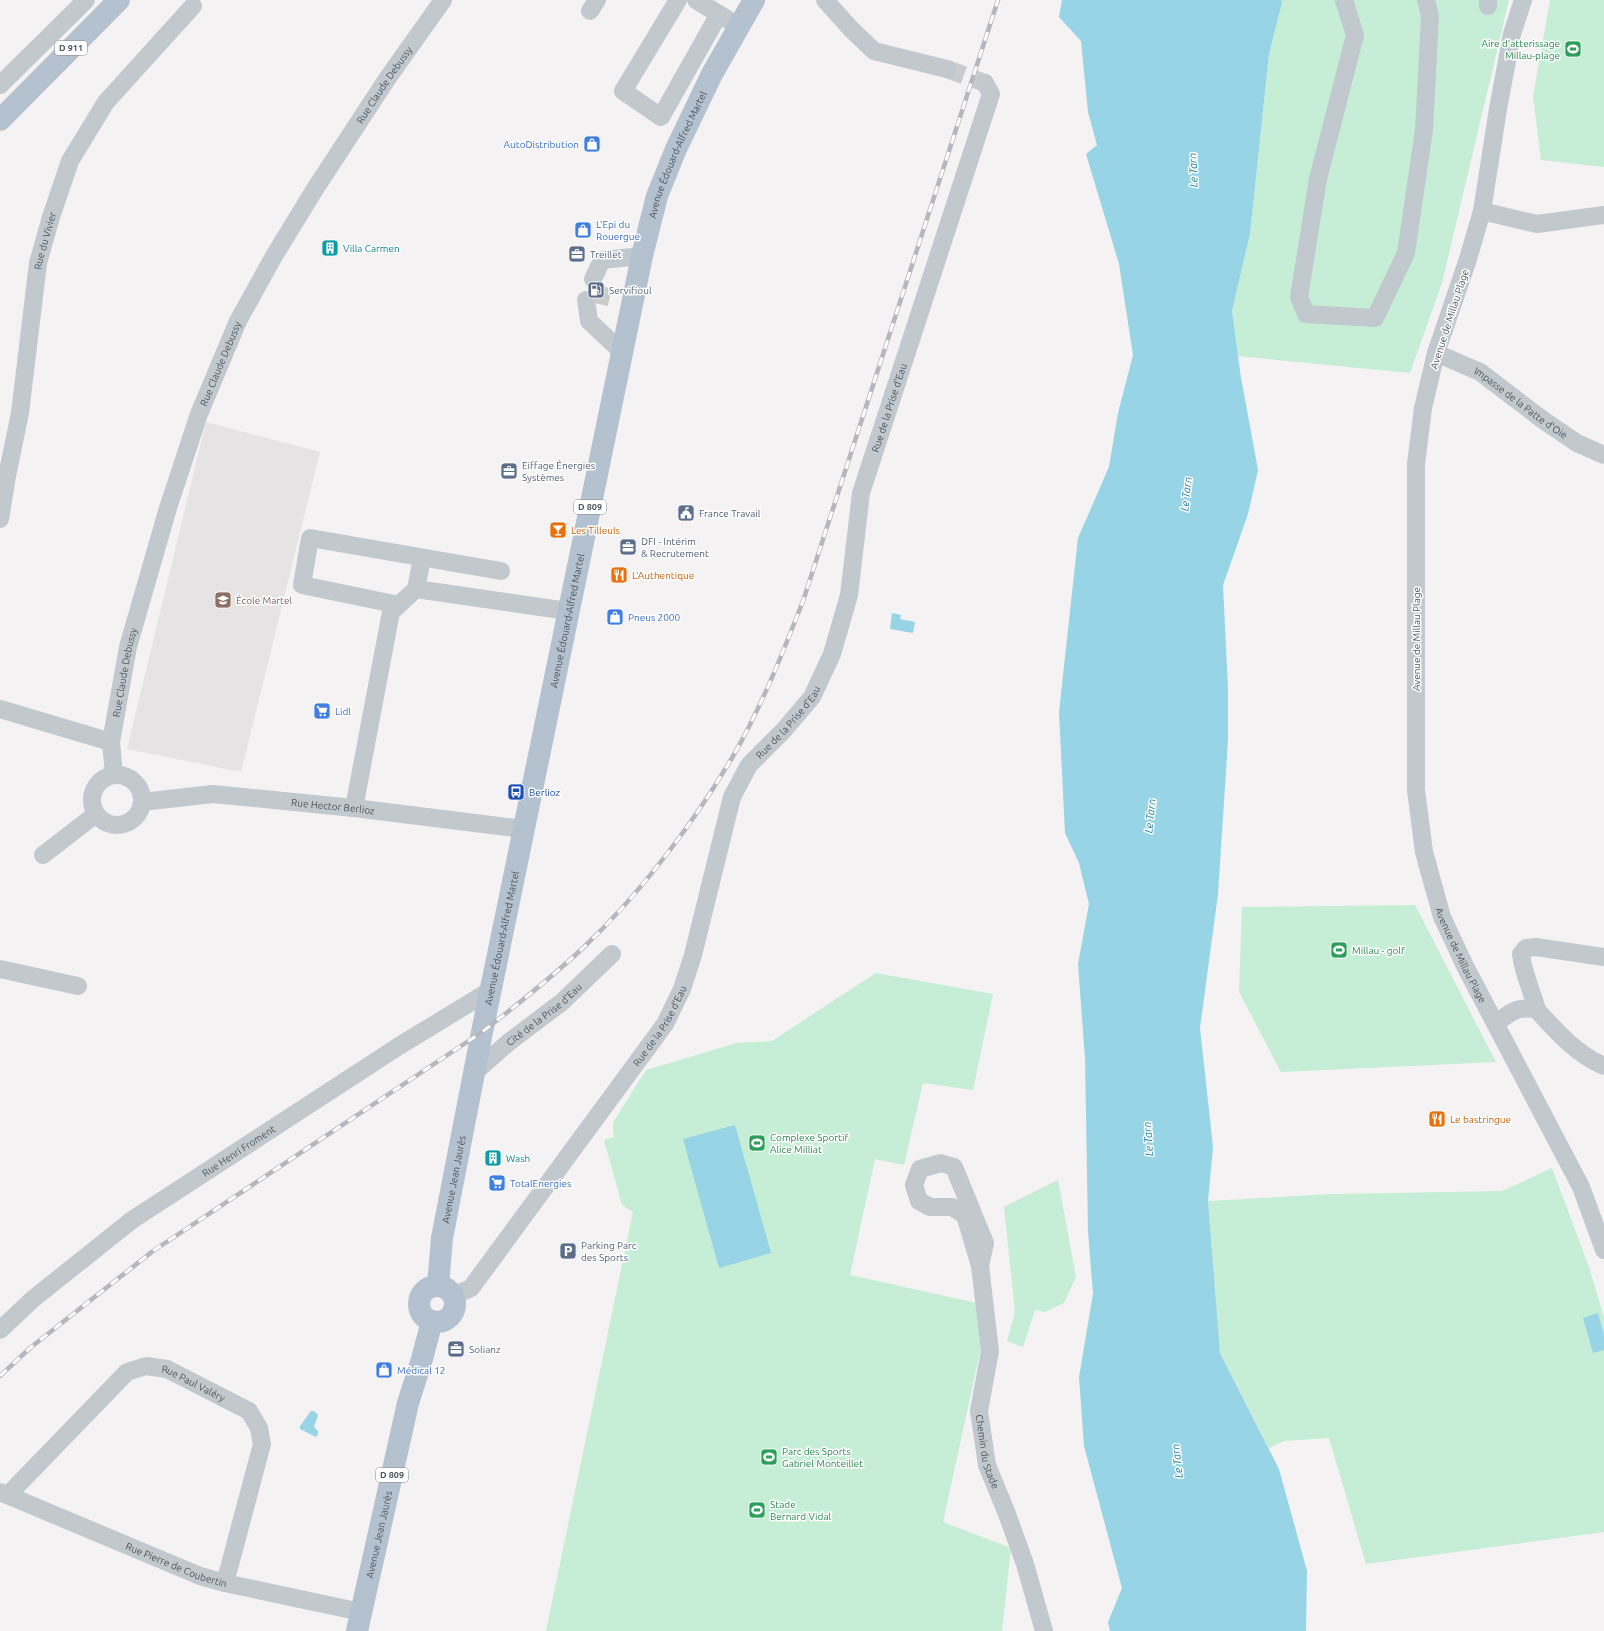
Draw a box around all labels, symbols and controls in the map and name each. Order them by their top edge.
place label: Aire d'atterissage Millau-plage [1481,38,1560,61]
sports icon: Aire d'atterissage Millau-plage [1563,39,1583,59]
road number: D 911 [55,41,87,55]
street label: Rue Claude Debussy [354,44,415,126]
street label: Avenue Édouard-Alfred Martel [647,89,709,219]
shop icon: AutoDistribution [582,134,602,154]
place label: AutoDistribution [504,139,579,150]
water label: Le Tarn [1186,153,1200,187]
street label: Rue du Vivier [32,211,58,270]
place label: L'Epi du Rouergue [596,219,640,242]
shop icon: L'Epi du Rouergue [573,220,593,240]
building icon: Villa Carmen [320,238,340,258]
place label: Villa Carmen [343,243,400,254]
office icon: Treillet [567,244,587,264]
place label: Treillet [590,249,622,260]
street label: Avenue de Millau Plage [1428,268,1471,370]
fuel station icon: Servifioul [586,280,606,300]
place label: Servifioul [609,285,652,296]
street label: Rue Claude Debussy [198,320,243,408]
street label: Rue de la Prise d'Eau [870,362,909,454]
street label: Impasse de la Patte d'Oie [1473,365,1569,441]
place label: Eiffage Énergies Systèmes [522,459,595,483]
office icon: Eiffage Énergies Systèmes [499,461,519,481]
water label: Le Tarn [1178,476,1194,512]
road number: D 809 [574,500,606,514]
public building icon: France Travail [676,503,696,523]
place label: France Travail [699,508,761,519]
bar icon: Les Tilleuls [548,520,568,540]
place label: Les Tilleuls [571,525,620,536]
place label: DFI - Intérim & Recrutement [641,536,709,559]
office icon: DFI - Intérim & Recrutement [618,537,638,557]
street label: Avenue Édouard-Alfred Martel [548,552,587,689]
restaurant icon: L'Authentique [609,565,629,585]
place label: L'Authentique [632,570,694,581]
street label: Avenue de Millau Plage [1411,587,1422,691]
school or university icon: École Martel [213,590,233,610]
place label: École Martel [236,594,293,606]
shop icon: Pneus 2000 [605,607,625,627]
place label: Pneus 2000 [628,612,680,623]
street label: Rue Claude Debussy [111,626,139,718]
street label: Rue de la Prise d'Eau [754,684,822,761]
supermarket icon: Lidl [312,701,332,721]
place label: Lidl [335,706,351,717]
bus stop icon: Berlioz [506,782,526,802]
place label: Berlioz [529,787,560,798]
street label: Rue Hector Berlioz [291,797,376,817]
water label: Le Tarn [1142,798,1158,834]
street label: Avenue Édouard-Alfred Martel [483,870,521,1006]
street label: Avenue de Millau Plage [1434,906,1488,1005]
sports icon: Millau - golf [1329,940,1349,960]
place label: Millau - golf [1352,945,1405,956]
street label: Cité de la Prise d'Eau [504,981,584,1048]
street label: Rue de la Prise d'Eau [631,984,689,1068]
restaurant icon: Le bastringue [1427,1109,1447,1129]
place label: Le bastringue [1450,1114,1511,1125]
water label: Le Tarn [1141,1121,1155,1157]
street label: Rue Henri Froment [200,1123,277,1179]
place label: Complexe Sportif Alice Milliat [770,1132,848,1155]
sports icon: Complexe Sportif Alice Milliat [747,1133,767,1153]
street label: Avenue Jean Jaurès [440,1135,468,1224]
building icon: Wash [483,1148,503,1168]
place label: Wash [506,1153,530,1164]
supermarket icon: TotalEnergies [487,1173,507,1193]
place label: TotalEnergies [510,1178,571,1189]
place label: Parking Parc des Sports [581,1240,637,1263]
parking icon: Parking Parc des Sports [558,1241,578,1261]
office icon: Solianz [446,1339,466,1359]
place label: Solianz [469,1344,501,1355]
shop icon: Médical 12 [374,1360,394,1380]
street label: Rue Paul Valéry [161,1363,227,1404]
place label: Médical 12 [397,1365,445,1376]
street label: Chemin du Stade [974,1414,1001,1490]
water label: Le Tarn [1169,1443,1185,1479]
place label: Parc des Sports Gabriel Monteillet [782,1446,863,1469]
sports icon: Parc des Sports Gabriel Monteillet [759,1447,779,1467]
road number: D 809 [376,1468,408,1482]
street label: Avenue Jean Jaurès [364,1490,394,1579]
place label: Stade Bernard Vidal [770,1499,832,1522]
sports icon: Stade Bernard Vidal [747,1500,767,1520]
street label: Rue Pierre de Coubertin [124,1540,228,1589]

